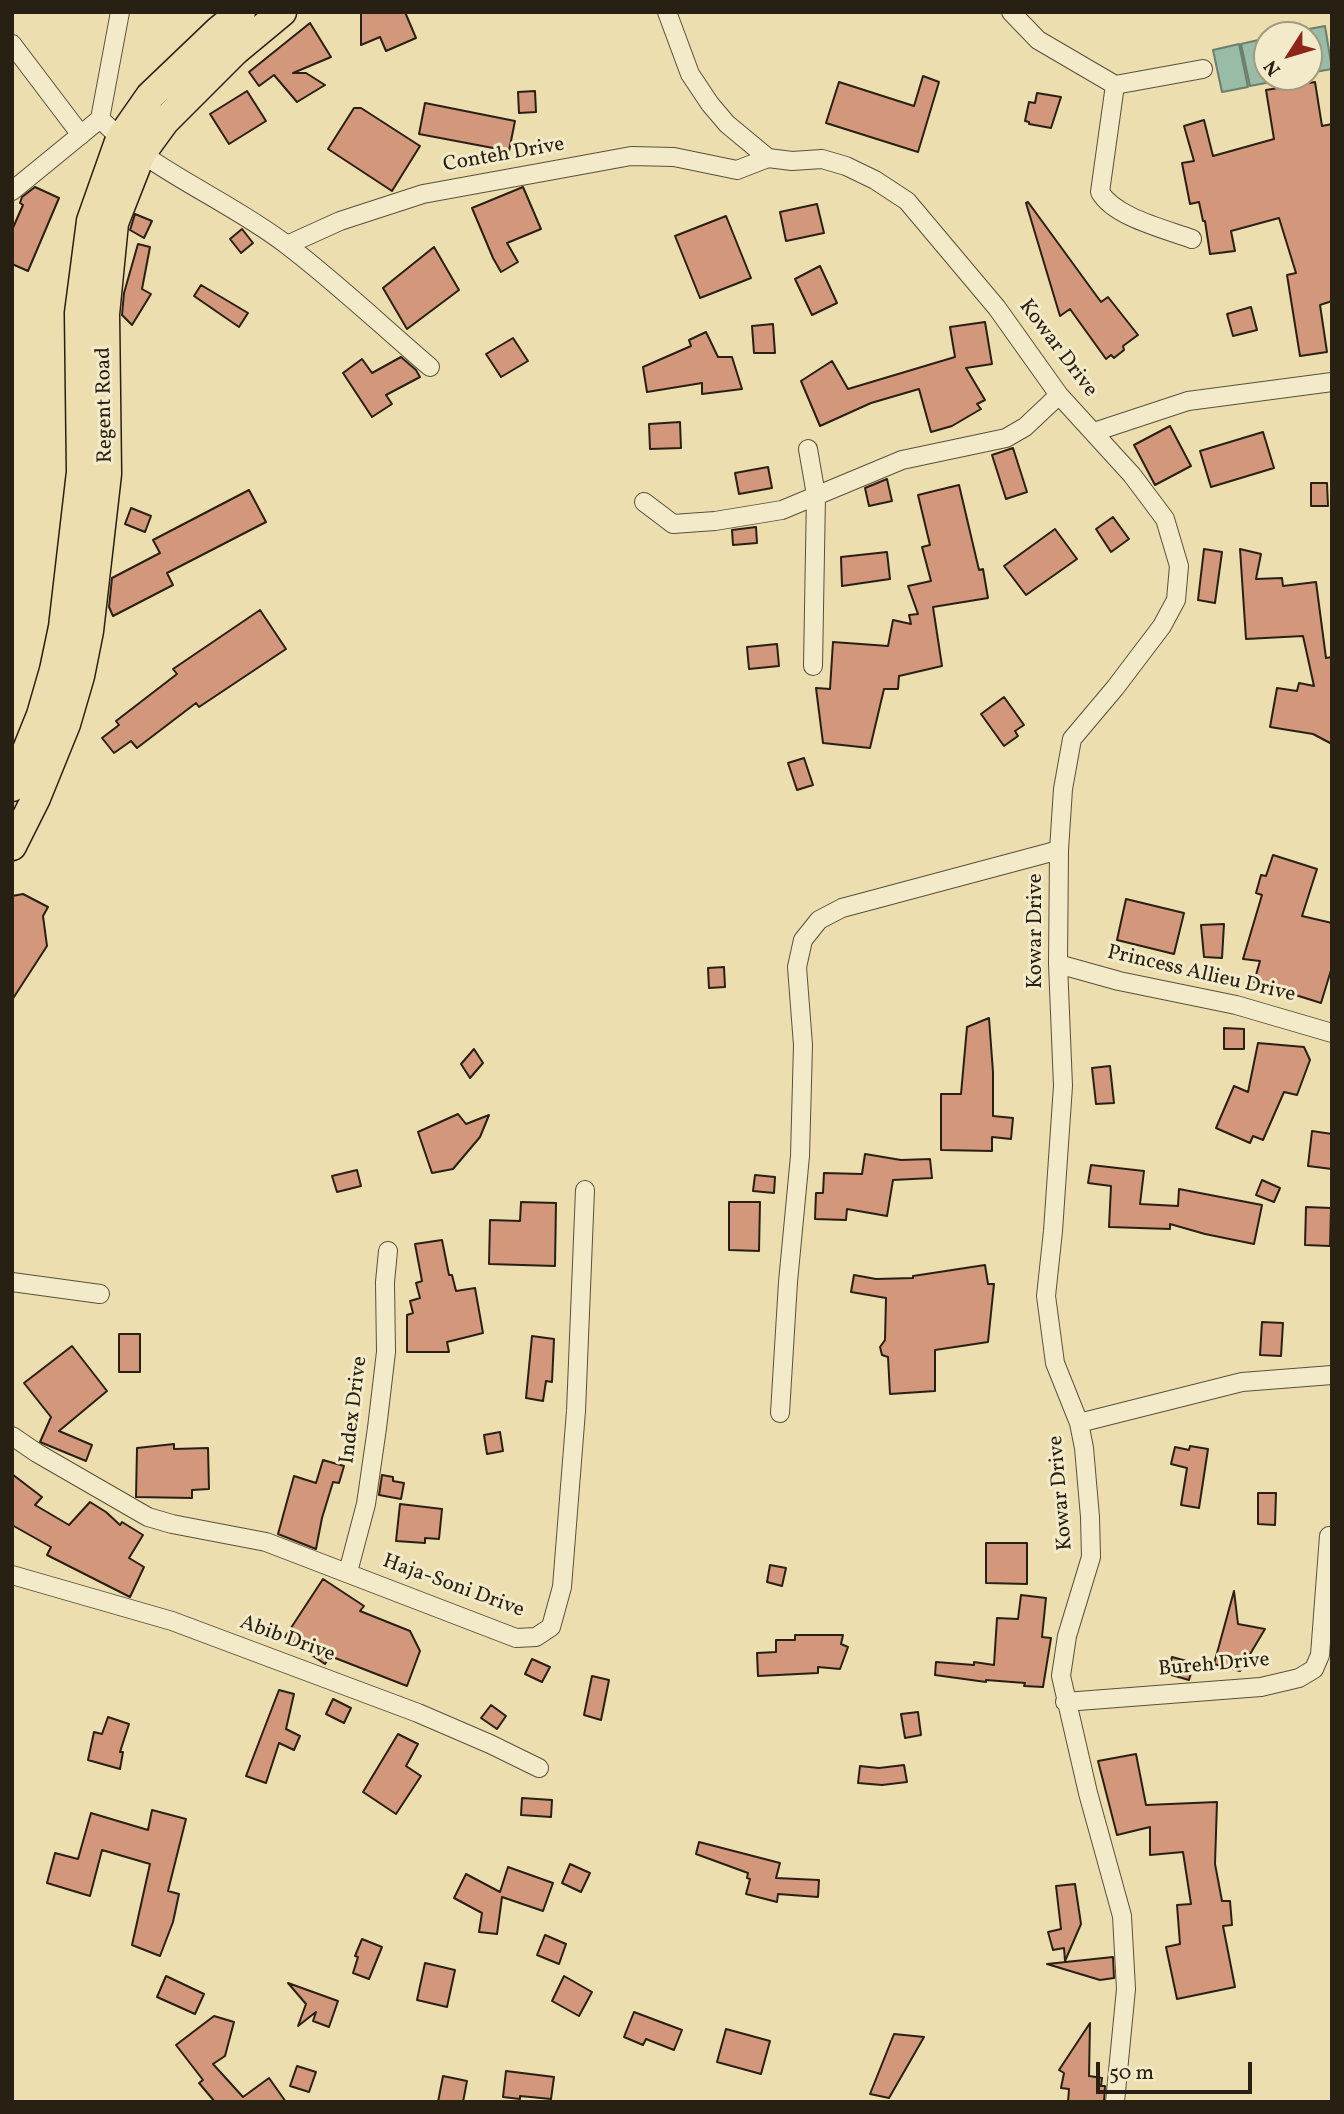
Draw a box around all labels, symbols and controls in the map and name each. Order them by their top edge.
north arrow [1253,21,1323,91]
text: N [1258,54,1287,81]
street label: Conteh Drive [441,133,567,179]
street label: Kowar Drive [1012,295,1102,403]
street label: Regent Road [92,347,120,463]
street label: Kowar Drive [1024,873,1050,989]
street label: Princess Allieu Drive [1104,941,1298,1009]
street label: Index Drive [336,1355,374,1465]
street label: Kowar Drive [1044,1434,1080,1552]
street label: Haja-Soni Drive [379,1550,527,1624]
street label: Abib Drive [236,1611,338,1669]
street label: Bureh Drive [1157,1649,1271,1683]
scale bar [1099,2048,1255,2092]
text: 50 m [1109,2059,1154,2088]

